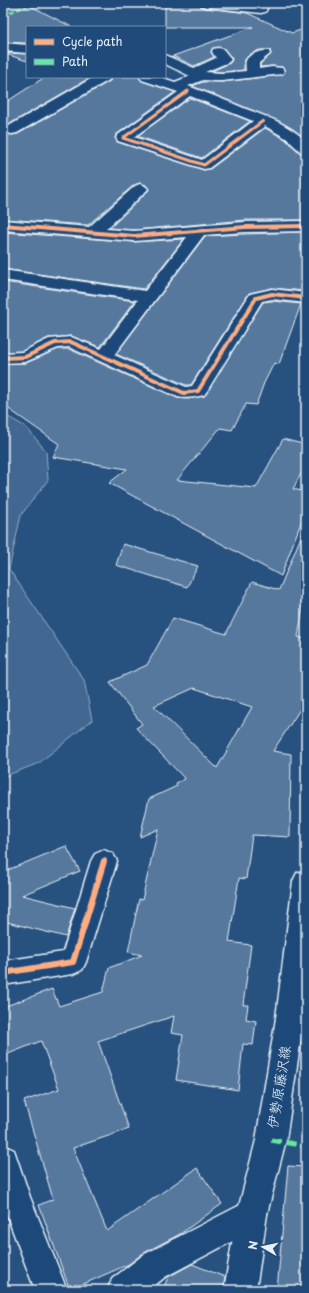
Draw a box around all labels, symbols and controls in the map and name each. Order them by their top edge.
legend [26,26,166,78]
text: Cycle path [62,32,123,50]
text: Path [62,52,88,70]
street label: 伊勢原藤沢線 [262,1044,295,1130]
north arrow [243,1227,283,1267]
text: N [244,1239,262,1251]

